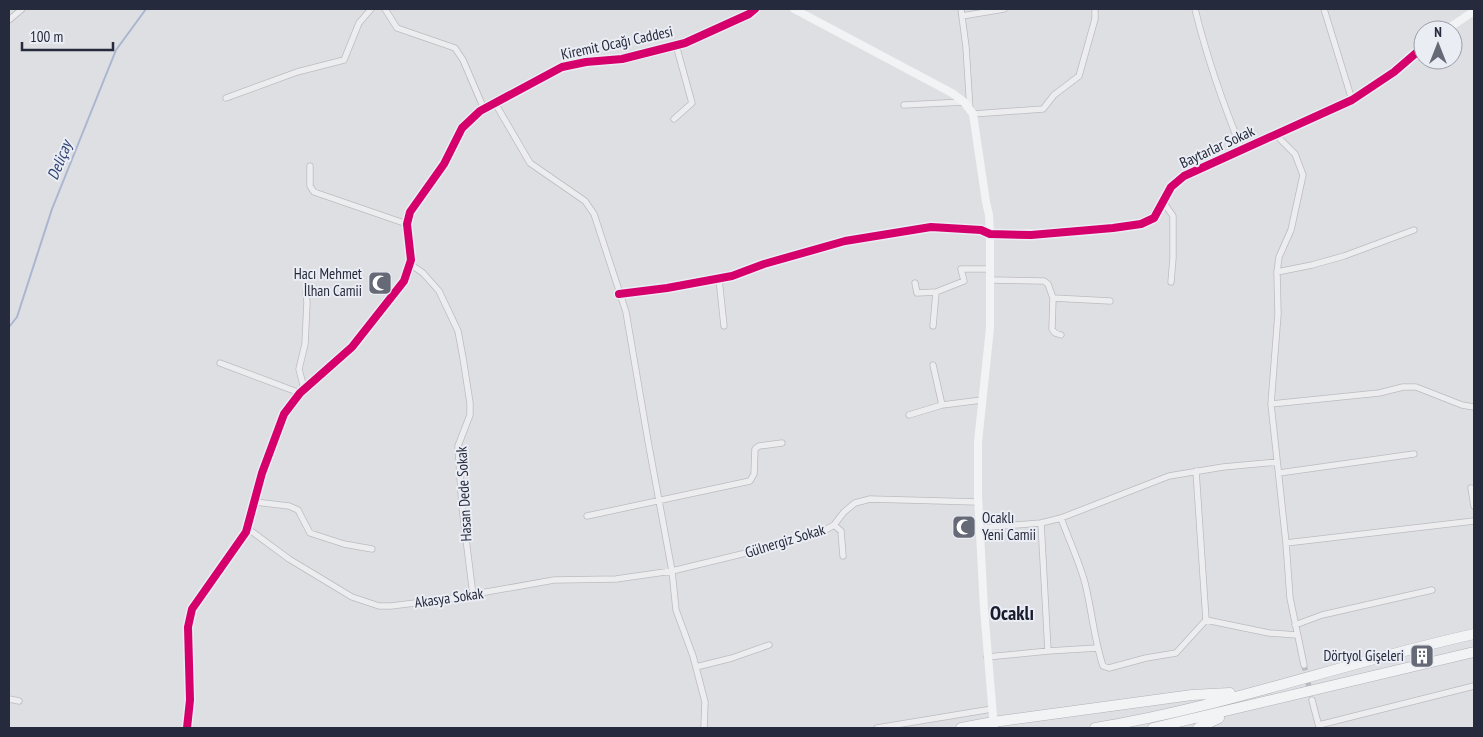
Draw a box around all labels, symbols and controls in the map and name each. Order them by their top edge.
scale bar [22,20,114,52]
north arrow [1413,20,1463,70]
street label: Kiremit Ocağı Caddesi [559,21,675,64]
text: N [1434,23,1442,41]
text: 100 m [30,27,63,46]
street label: Baytarlar Sokak [1176,121,1257,172]
water label: Deliçay [42,136,77,182]
place label: Hacı Mehmet İlhan Camii [294,264,362,300]
mosque icon: Hacı Mehmet İlhan Camii [367,270,393,296]
street label: Hasan Dede Sokak [452,446,475,542]
place label: Ocaklı Yeni Camii [982,508,1036,544]
mosque icon: Ocaklı Yeni Camii [951,514,977,540]
street label: Gülnergiz Sokak [742,519,827,562]
street label: Akasya Sokak [413,583,485,612]
district label: Ocaklı [990,600,1034,626]
building icon: Dörtyol Gişeleri [1409,643,1435,669]
place label: Dörtyol Gişeleri [1323,646,1404,665]

